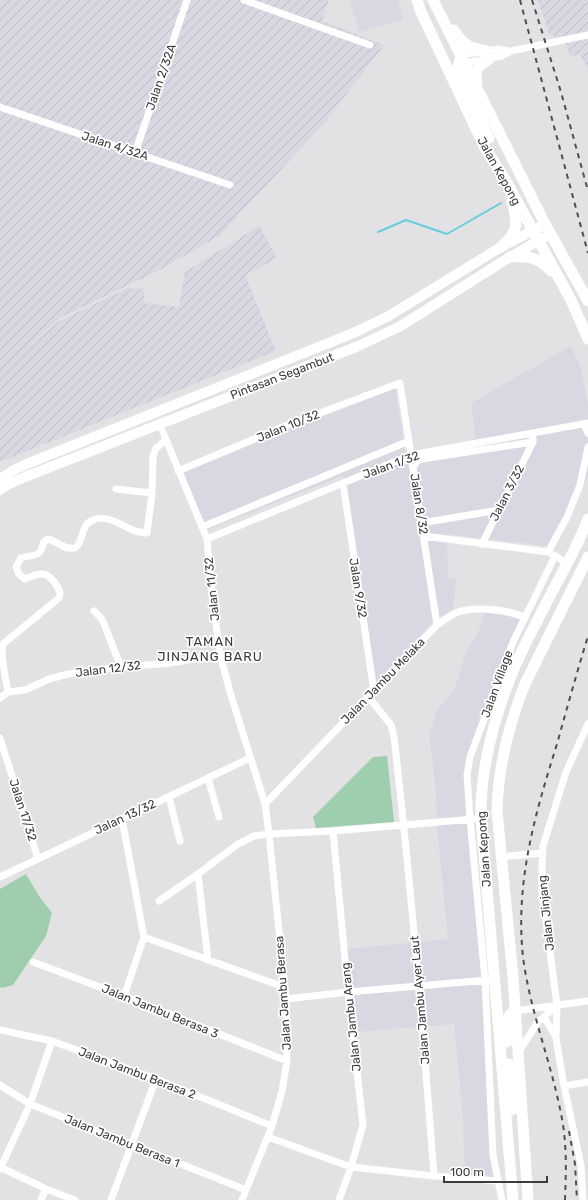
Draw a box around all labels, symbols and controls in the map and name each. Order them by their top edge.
street label: Jalan 2/32A [143,42,179,112]
street label: Jalan 4/32A [80,129,150,163]
street label: Jalan Kepong [474,134,524,208]
street label: Pintasan Segambut [228,350,336,402]
street label: Jalan 10/32 [255,407,321,445]
street label: Jalan 1/32 [361,448,421,482]
street label: Jalan 3/32 [487,463,527,523]
street label: Jalan 8/32 [407,473,431,535]
street label: Jalan 11/32 [202,556,222,622]
street label: Jalan 9/32 [346,557,370,619]
district label: TAMAN JINJANG BARU [157,634,263,664]
street label: Jalan Jambu Melaka [338,635,428,727]
street label: Jalan Village [478,648,516,720]
street label: Jalan 12/32 [74,658,142,680]
street label: Jalan 17/32 [6,777,40,843]
street label: Jalan 13/32 [92,797,158,837]
street label: Jalan Kepong [474,811,494,887]
street label: Jalan Jinjang [535,875,557,951]
street label: Jalan Jambu Berasa [272,935,294,1051]
street label: Jalan Jambu Ayer Laut [407,935,433,1065]
street label: Jalan Jambu Arang [338,962,364,1072]
street label: Jalan Jambu Berasa 3 [100,981,220,1041]
street label: Jalan Jambu Berasa 2 [76,1044,198,1102]
street label: Jalan Jambu Berasa 1 [62,1112,182,1170]
scale bar [444,1158,547,1184]
text: 100 m [450,1165,484,1179]

